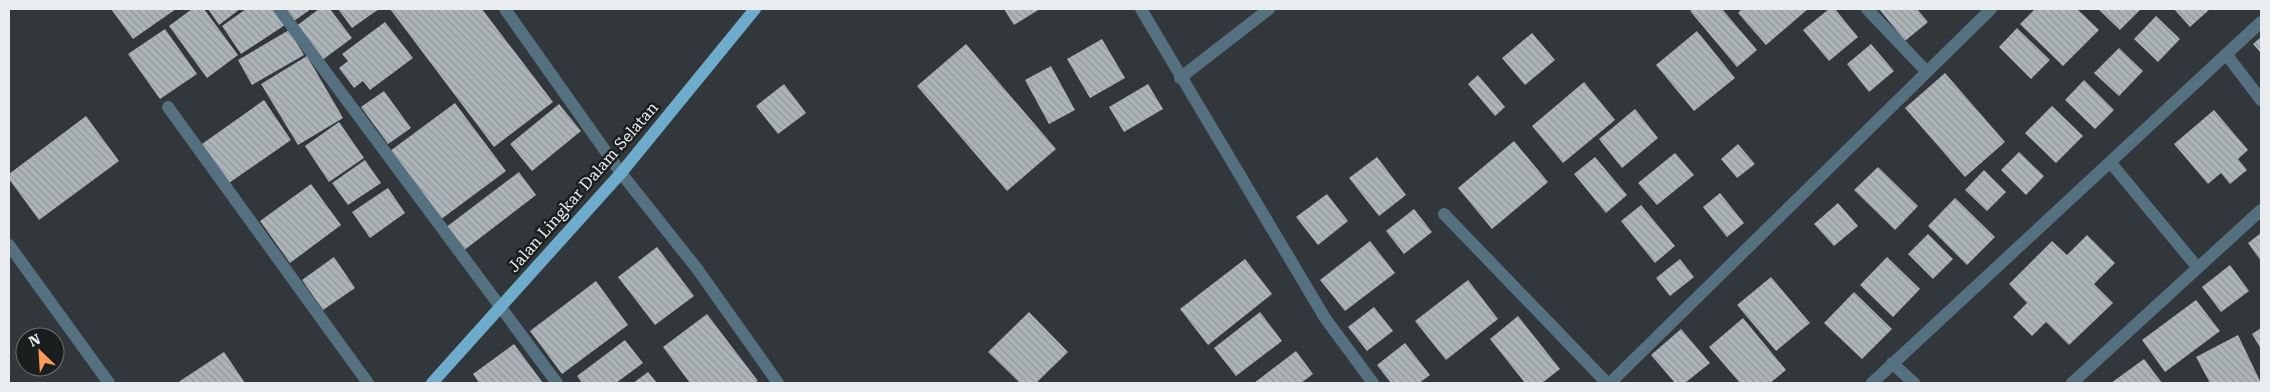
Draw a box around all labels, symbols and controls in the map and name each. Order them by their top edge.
street label: Jalan Lingkar Dalam Selatan [504,98,662,276]
north arrow [15,327,65,377]
text: N [26,331,43,350]

